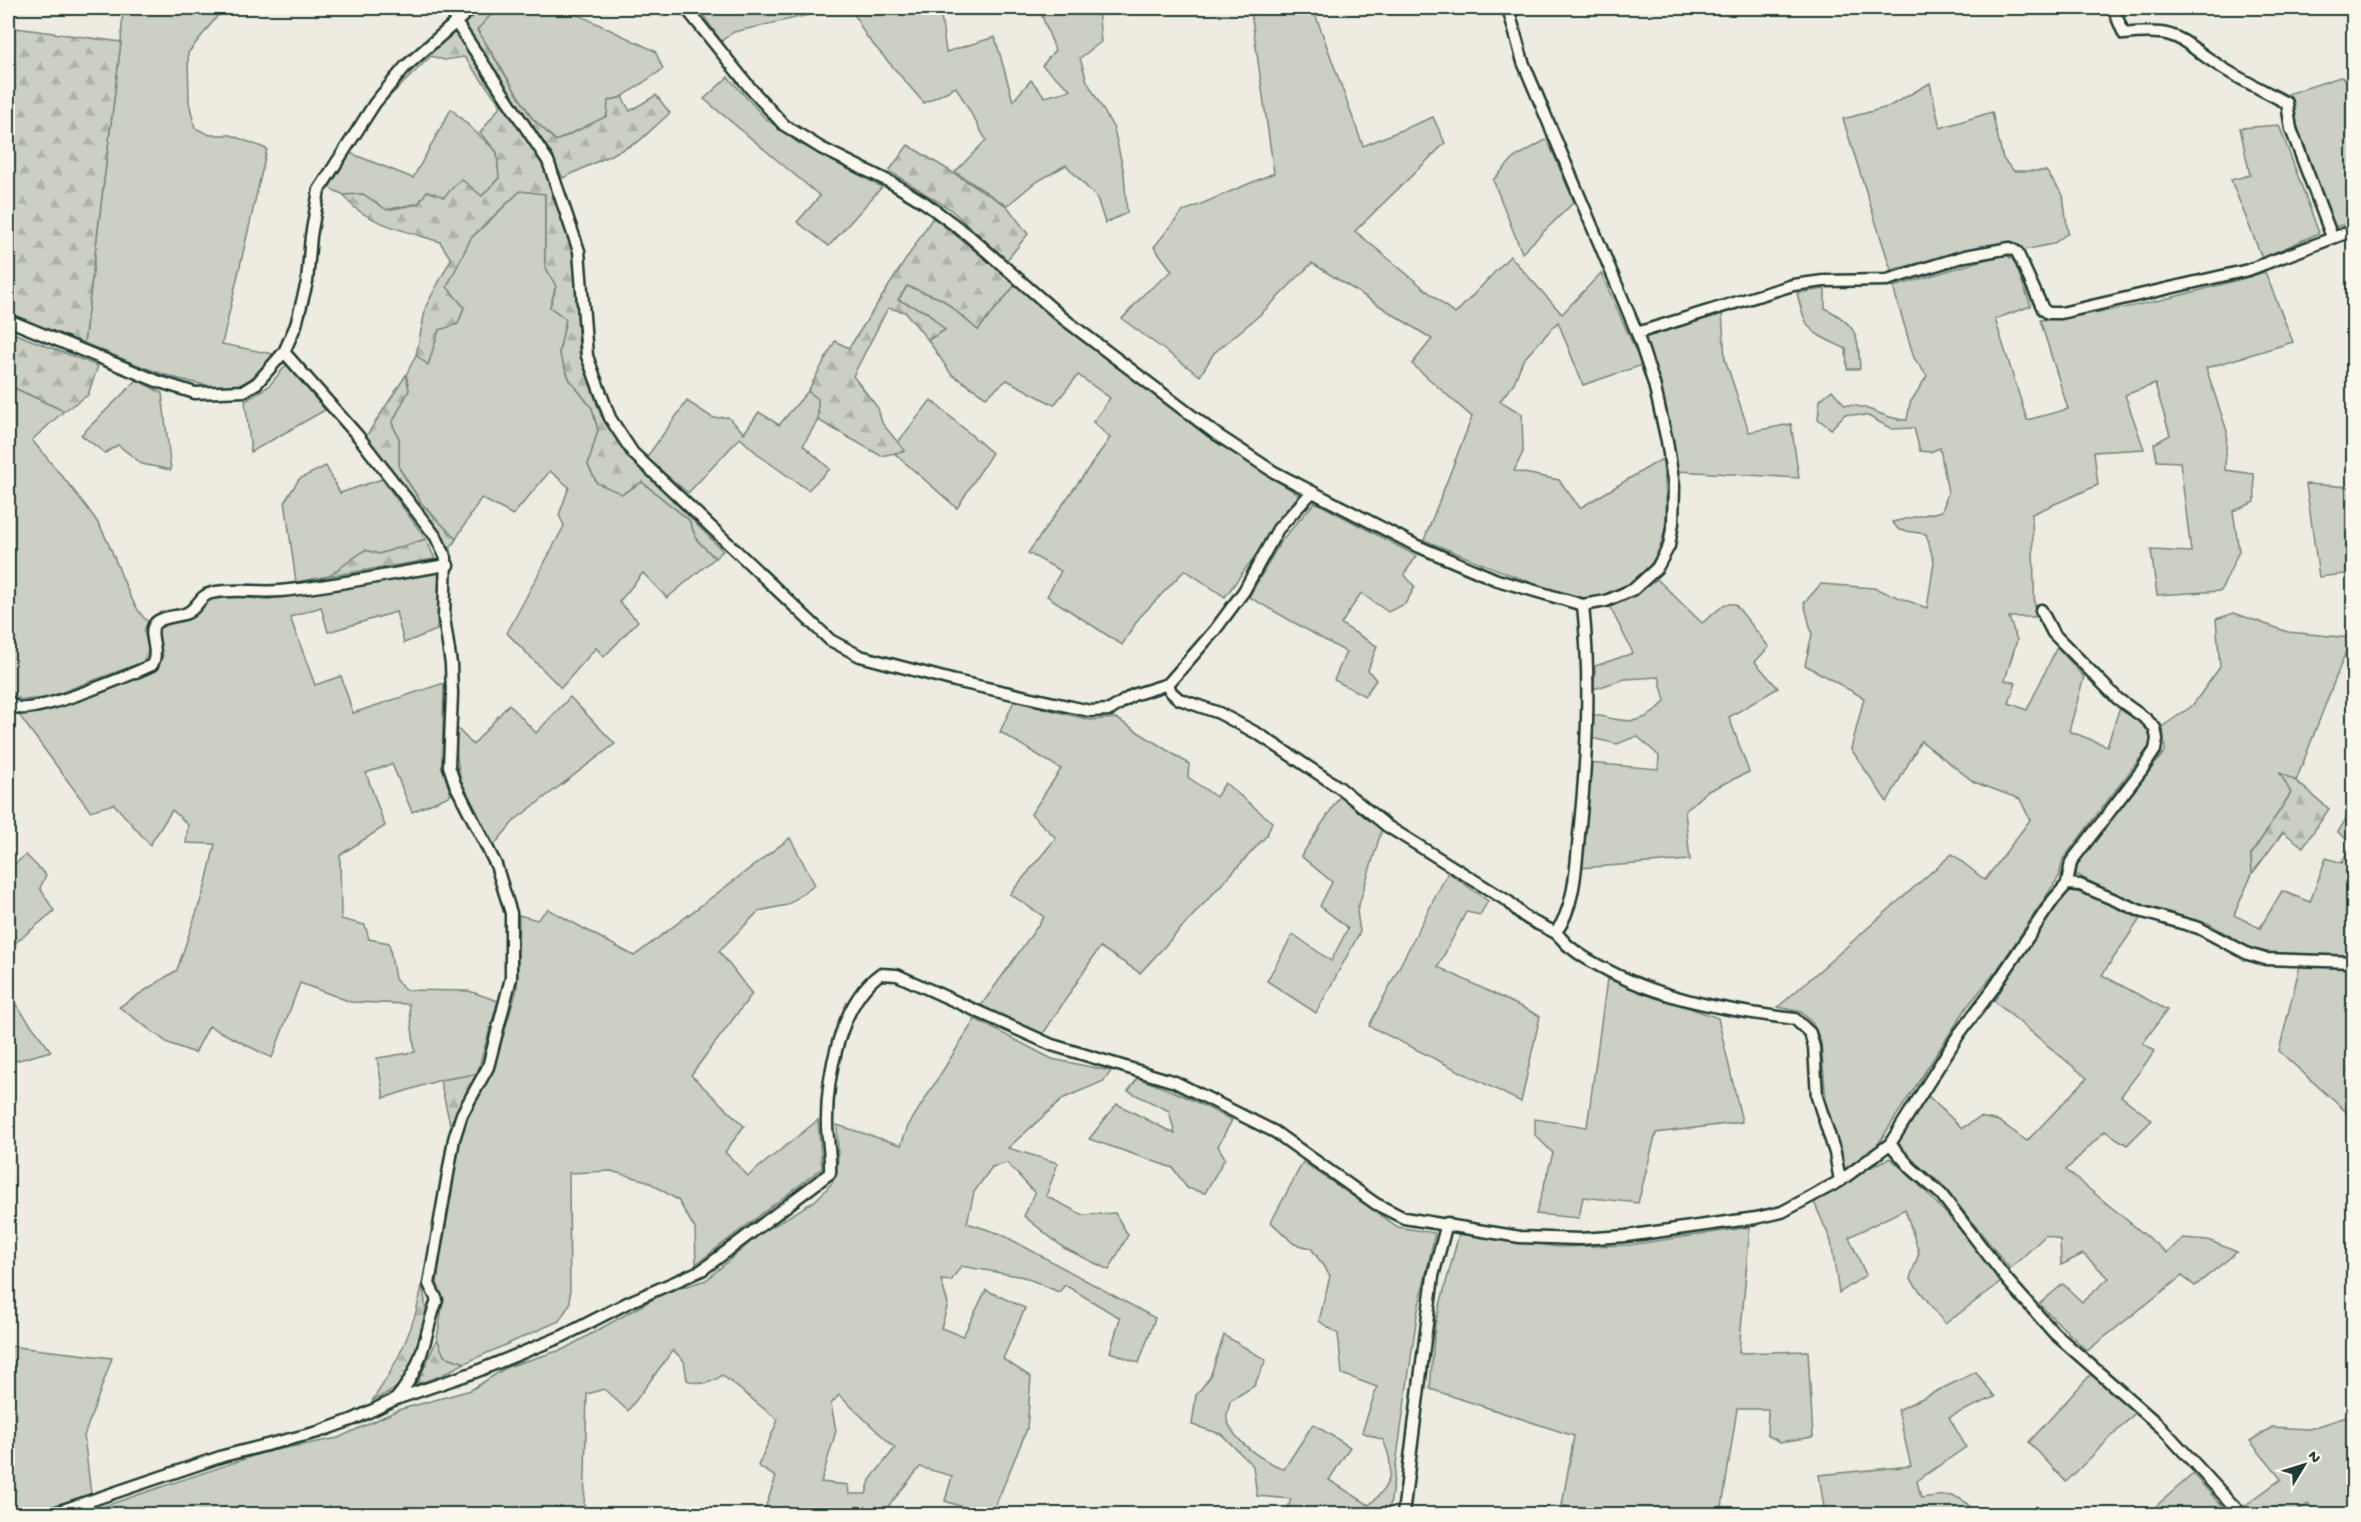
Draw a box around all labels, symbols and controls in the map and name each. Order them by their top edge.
north arrow [2274,1435,2334,1495]
text: N [2302,1448,2324,1468]

